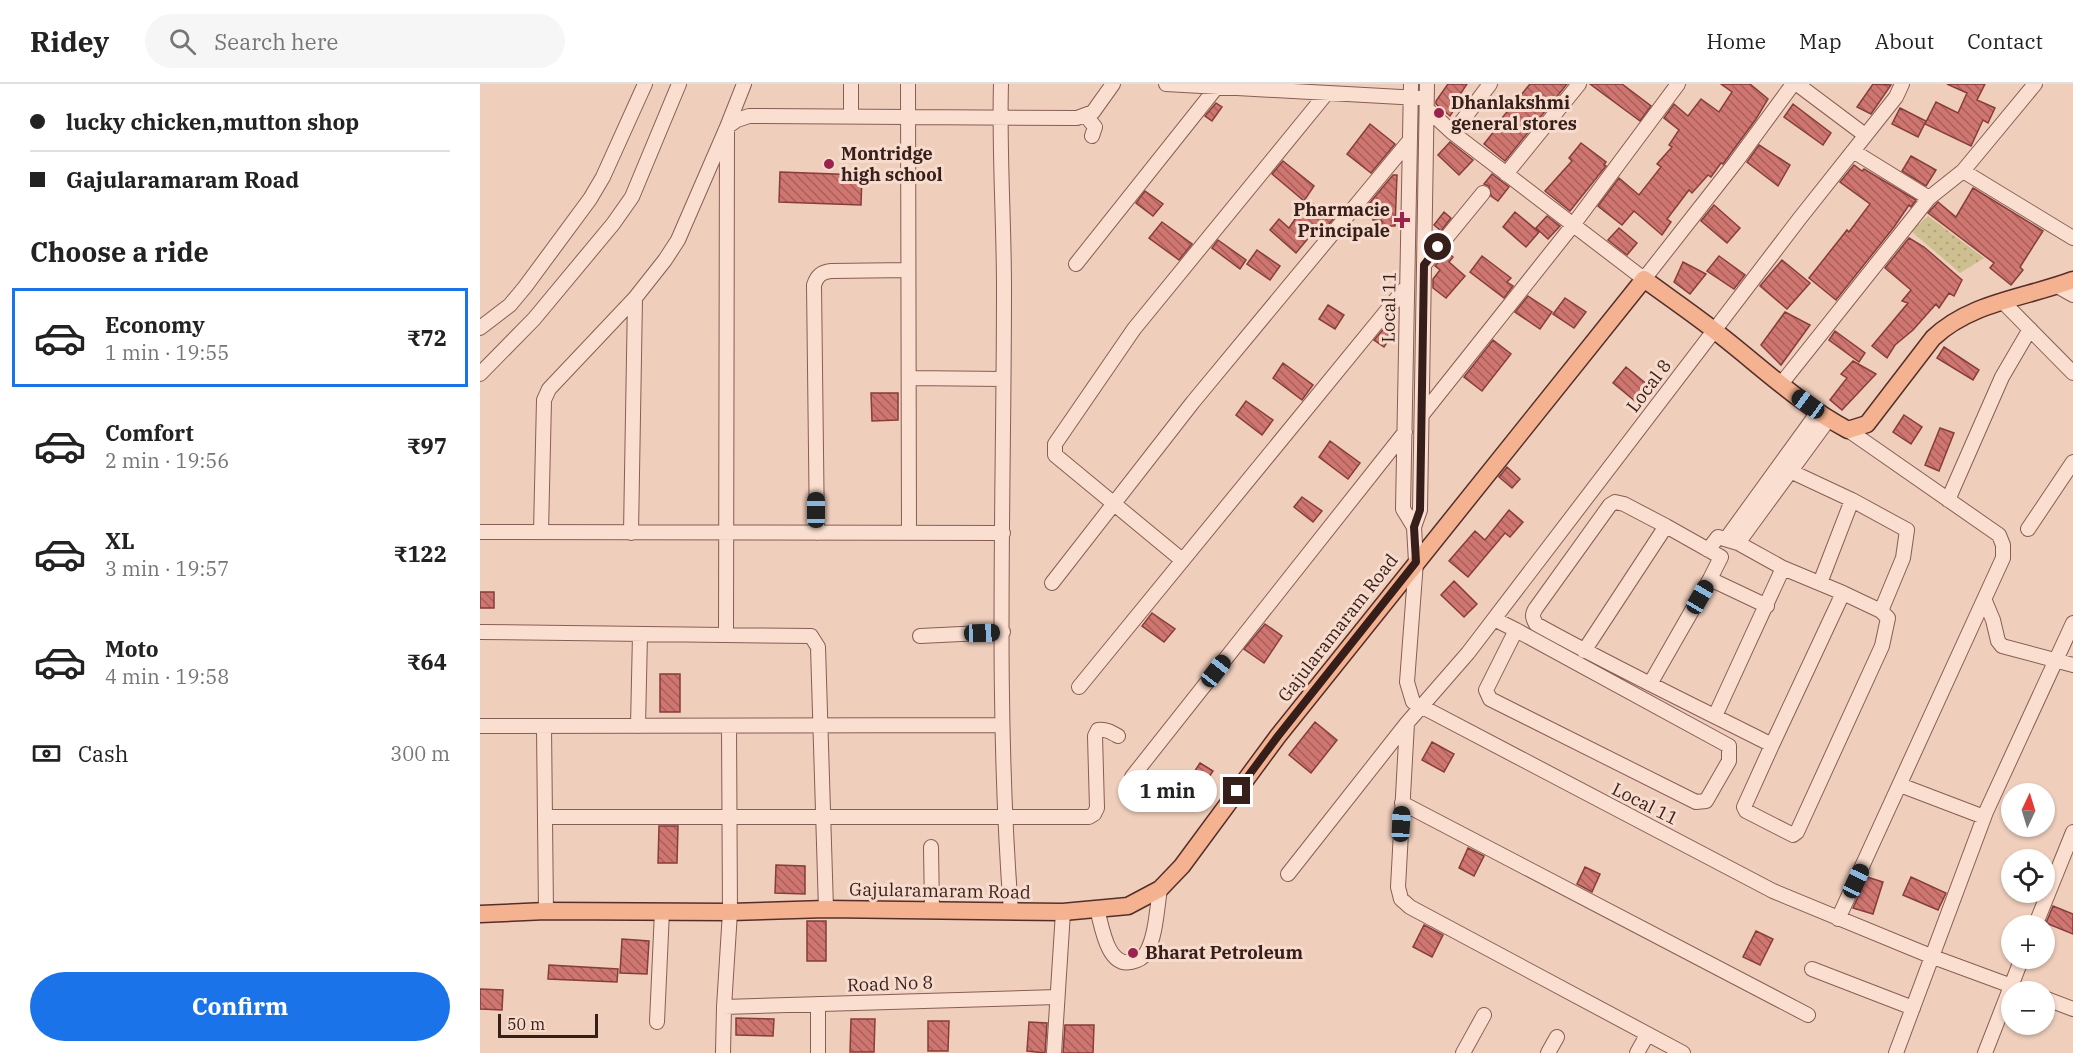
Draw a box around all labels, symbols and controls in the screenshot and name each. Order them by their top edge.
search box [145,14,565,68]
text: Ridey [30,23,109,60]
icon: search [166,25,199,58]
text: Search here [214,27,338,56]
text: Home [1706,27,1766,55]
text: Map [1799,27,1842,55]
text: About [1875,27,1934,55]
text: Contact [1967,27,2043,55]
place label: Dhanlakshmi general stores [1451,91,1577,135]
marker: Dhanlakshmi general stores [1432,106,1446,120]
text: lucky chicken,mutton shop [66,107,359,136]
place label: Montridge high school [841,142,943,186]
marker: Montridge high school [822,157,836,171]
text: Gajularamaram Road [66,165,299,194]
place label: Pharmacie Principale [1293,198,1390,242]
marker: Pharmacie Principale [1395,213,1409,227]
route start [1424,233,1451,260]
text: Choose a ride [30,234,209,269]
street label: Local 11 [1376,271,1401,343]
text: Economy [105,310,205,339]
icon: car [33,311,87,365]
text: ₹72 [406,323,447,352]
text: 1 min · 19:55 [105,339,229,366]
street label: Local 8 [1621,355,1676,417]
car [1788,386,1828,422]
text: Comfort [105,418,194,447]
icon: car [33,419,87,473]
text: ₹97 [406,431,447,460]
text: 2 min · 19:56 [105,447,229,474]
car [807,492,825,528]
text: XL [105,526,135,555]
icon: car [33,527,87,581]
text: ₹122 [393,539,447,568]
street label: Gajularamaram Road [1273,549,1403,706]
text: 3 min · 19:57 [105,555,229,582]
car [1683,577,1717,617]
car [964,623,1000,643]
text: Moto [105,634,159,663]
icon: car [33,635,87,689]
text: ₹64 [406,647,447,676]
car [1198,651,1234,691]
text: 4 min · 19:58 [105,663,229,690]
icon: cash [30,737,63,770]
text: Cash [78,739,129,768]
text: 300 m [390,740,450,767]
callout: 1 min [1117,770,1216,812]
text: 1 min [1140,777,1196,804]
route end [1223,777,1250,804]
street label: Local 11 [1608,777,1682,830]
north arrow [2001,783,2055,837]
map controls [2001,783,2055,1035]
car [1391,806,1411,842]
button: locate [2001,849,2055,903]
car [1840,861,1872,901]
street label: Gajularamaram Road [849,877,1031,904]
button: + [2001,915,2055,969]
place label: Bharat Petroleum [1145,941,1303,964]
marker: Bharat Petroleum [1126,946,1140,960]
street label: Road No 8 [847,971,933,996]
button: Confirm [30,972,450,1041]
button: − [2001,981,2055,1035]
scale bar [498,1011,598,1038]
text: 50 m [507,1014,545,1034]

